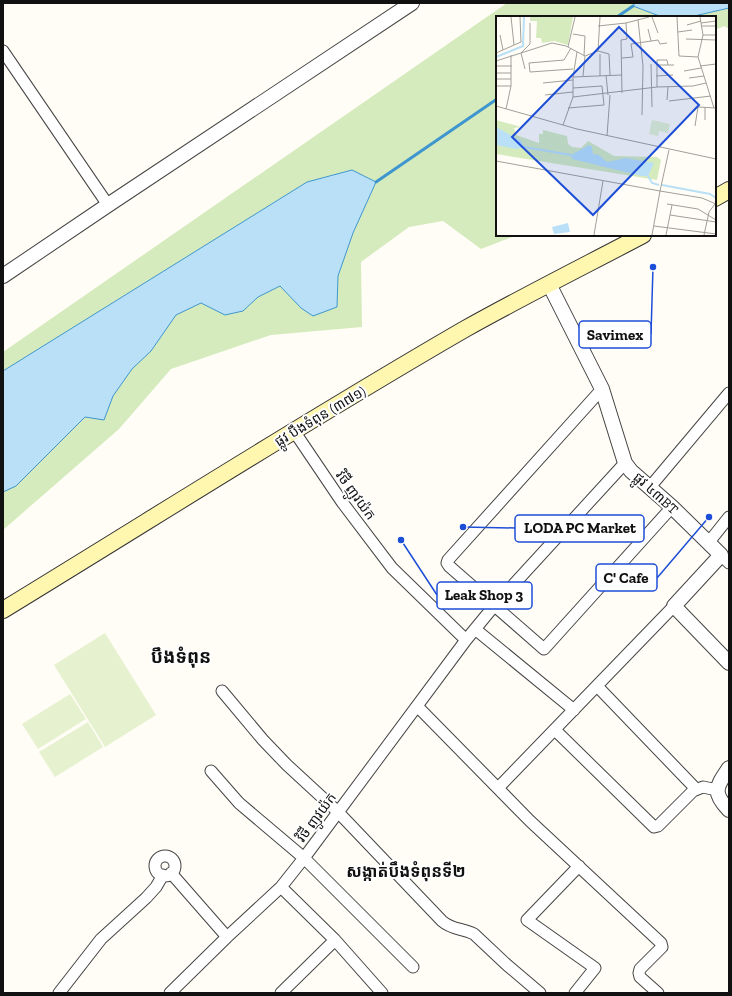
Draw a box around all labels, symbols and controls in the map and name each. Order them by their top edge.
inset map [496,16,716,236]
callout: Savimex [579,321,651,348]
text: Savimex [587,326,643,344]
street label: ផ្លូវ បឹងទំពុន (៣៧១) [272,382,371,453]
street label: វិថី ញូវយ៉ក [330,467,380,525]
street label: ផ្លូវ ៤៣BT [628,469,682,521]
callout: LODA PC Market [515,515,644,542]
text: LODA PC Market [524,519,637,537]
callout: C' Cafe [596,564,657,591]
text: C' Cafe [603,569,649,587]
callout: Leak Shop 3 [437,582,532,609]
text: Leak Shop 3 [445,586,523,604]
district label: បឹងទំពុន [151,646,211,668]
street label: វិថី ញូវយ៉ក [292,789,342,847]
district label: សង្កាត់បឹងទំពុនទី២ [346,860,466,882]

